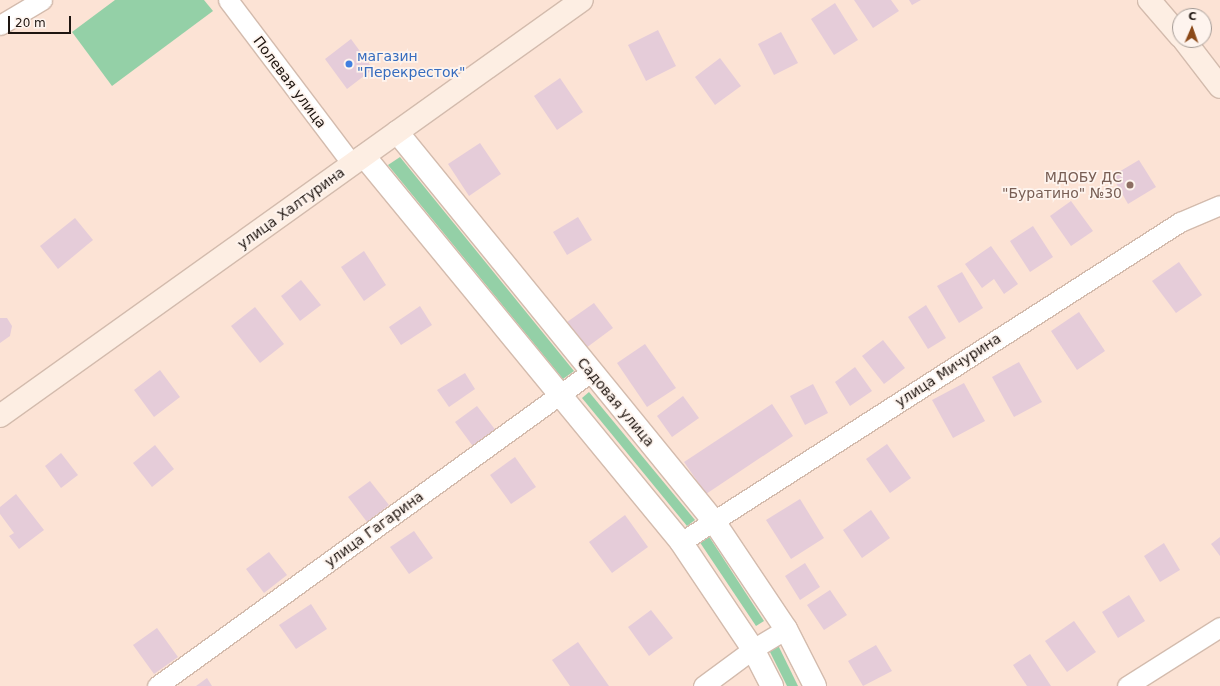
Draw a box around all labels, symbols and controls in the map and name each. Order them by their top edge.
scale bar [10,8,73,34]
north arrow [1172,8,1212,48]
text: С [1188,10,1197,23]
text: 20 m [15,16,46,30]
street label: Полевая улица [250,33,330,131]
place label: магазин "Перекресток" [357,48,465,80]
marker: магазин "Перекресток" [344,59,354,69]
street label: улица Халтурина [234,164,348,252]
place label: МДОБУ ДС "Буратино" №30 [1002,169,1122,202]
marker: МДОБУ ДС "Буратино" №30 [1125,180,1135,190]
street label: улица Мичурина [892,330,1004,410]
street label: Садовая улица [574,354,658,450]
street label: улица Гагарина [321,488,427,570]

